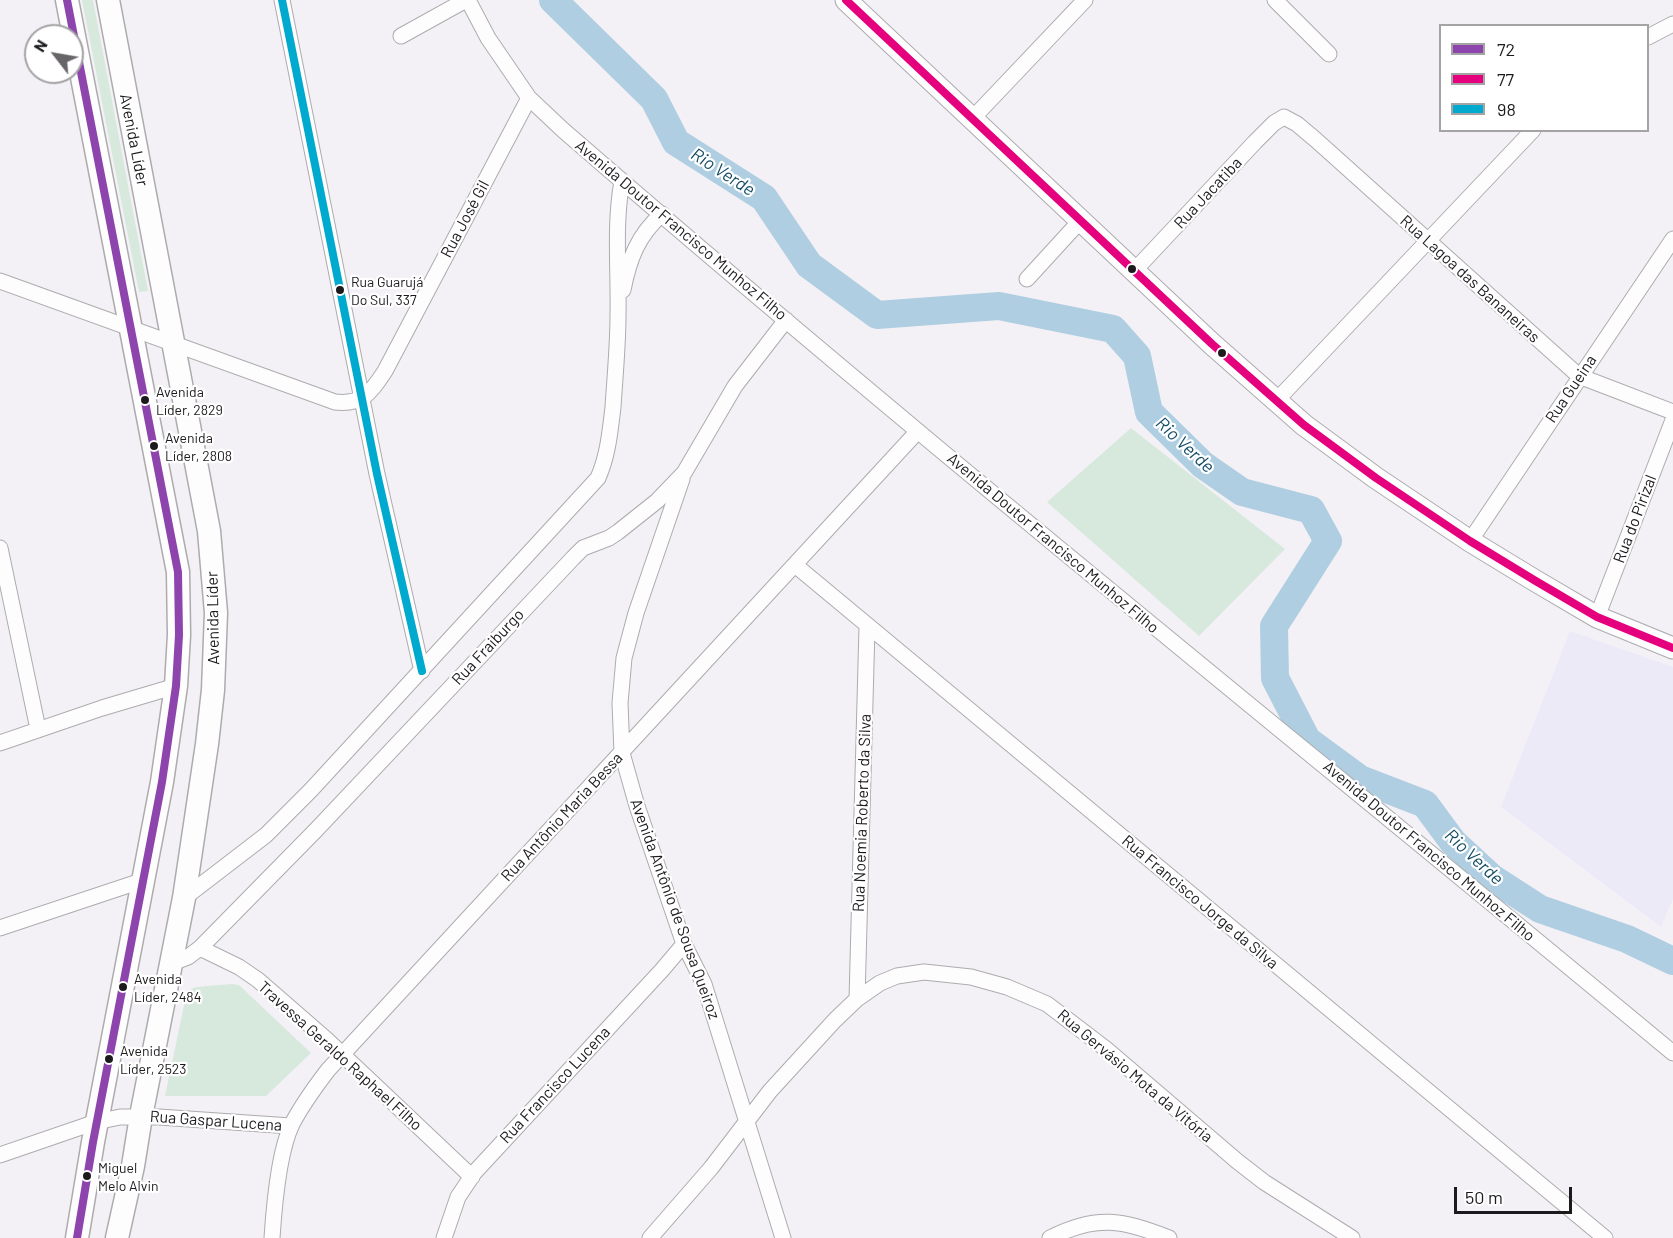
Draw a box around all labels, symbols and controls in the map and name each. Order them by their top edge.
north arrow [24,24,84,84]
legend [1439,24,1649,132]
text: N [29,36,51,55]
text: 72 [1497,38,1515,60]
text: 77 [1497,68,1514,90]
street label: Avenida Líder [116,92,152,188]
text: 98 [1497,98,1516,120]
street label: Avenida Doutor Francisco Munhoz Filho [571,136,791,324]
water label: Rio Verde [687,143,759,201]
street label: Rua Jacatiba [1170,153,1246,233]
street label: Rua José Gil [437,177,493,261]
street label: Rua Lagoa das Bananeiras [1396,211,1544,347]
unlabelled marker [1126,263,1138,275]
place label: Rua Guarujá Do Sul, 337 [351,274,423,306]
marker: Rua Guarujá Do Sul, 337 [334,284,346,296]
unlabelled marker [1216,347,1228,359]
street label: Rua Gueina [1541,351,1601,427]
place label: Avenida Líder, 2829 [156,384,223,416]
marker: Avenida Líder, 2829 [139,394,151,406]
water label: Rio Verde [1151,413,1219,477]
place label: Avenida Líder, 2808 [165,430,232,462]
marker: Avenida Líder, 2808 [148,440,160,452]
street label: Avenida Doutor Francisco Munhoz Filho [943,449,1163,637]
street label: Rua do Pirizal [1609,472,1661,566]
street label: Avenida Líder [203,571,223,665]
street label: Rua Fraiburgo [448,605,528,689]
street label: Rua Noemia Roberto da Silva [849,713,875,913]
street label: Rua Antônio Maria Bessa [497,748,627,886]
street label: Avenida Doutor Francisco Munhoz Filho [1319,757,1539,945]
street label: Avenida Antônio de Sousa Queiroz [626,796,724,1022]
water label: Rio Verde [1440,825,1508,889]
street label: Rua Francisco Jorge da Silva [1118,831,1282,973]
place label: Avenida Líder, 2484 [134,971,201,1004]
street label: Travessa Geraldo Raphael Filho [254,977,426,1135]
marker: Avenida Líder, 2484 [117,981,129,993]
street label: Rua Gervásio Mota da Vitória [1053,1005,1217,1147]
street label: Rua Francisco Lucena [496,1023,614,1147]
place label: Avenida Líder, 2523 [120,1043,186,1076]
marker: Avenida Líder, 2523 [103,1053,115,1065]
street label: Rua Gaspar Lucena [149,1107,283,1135]
place label: Miguel Melo Alvin [98,1160,159,1192]
marker: Miguel Melo Alvin [81,1170,93,1182]
scale bar [1457,1175,1576,1213]
text: 50 m [1465,1186,1503,1208]

